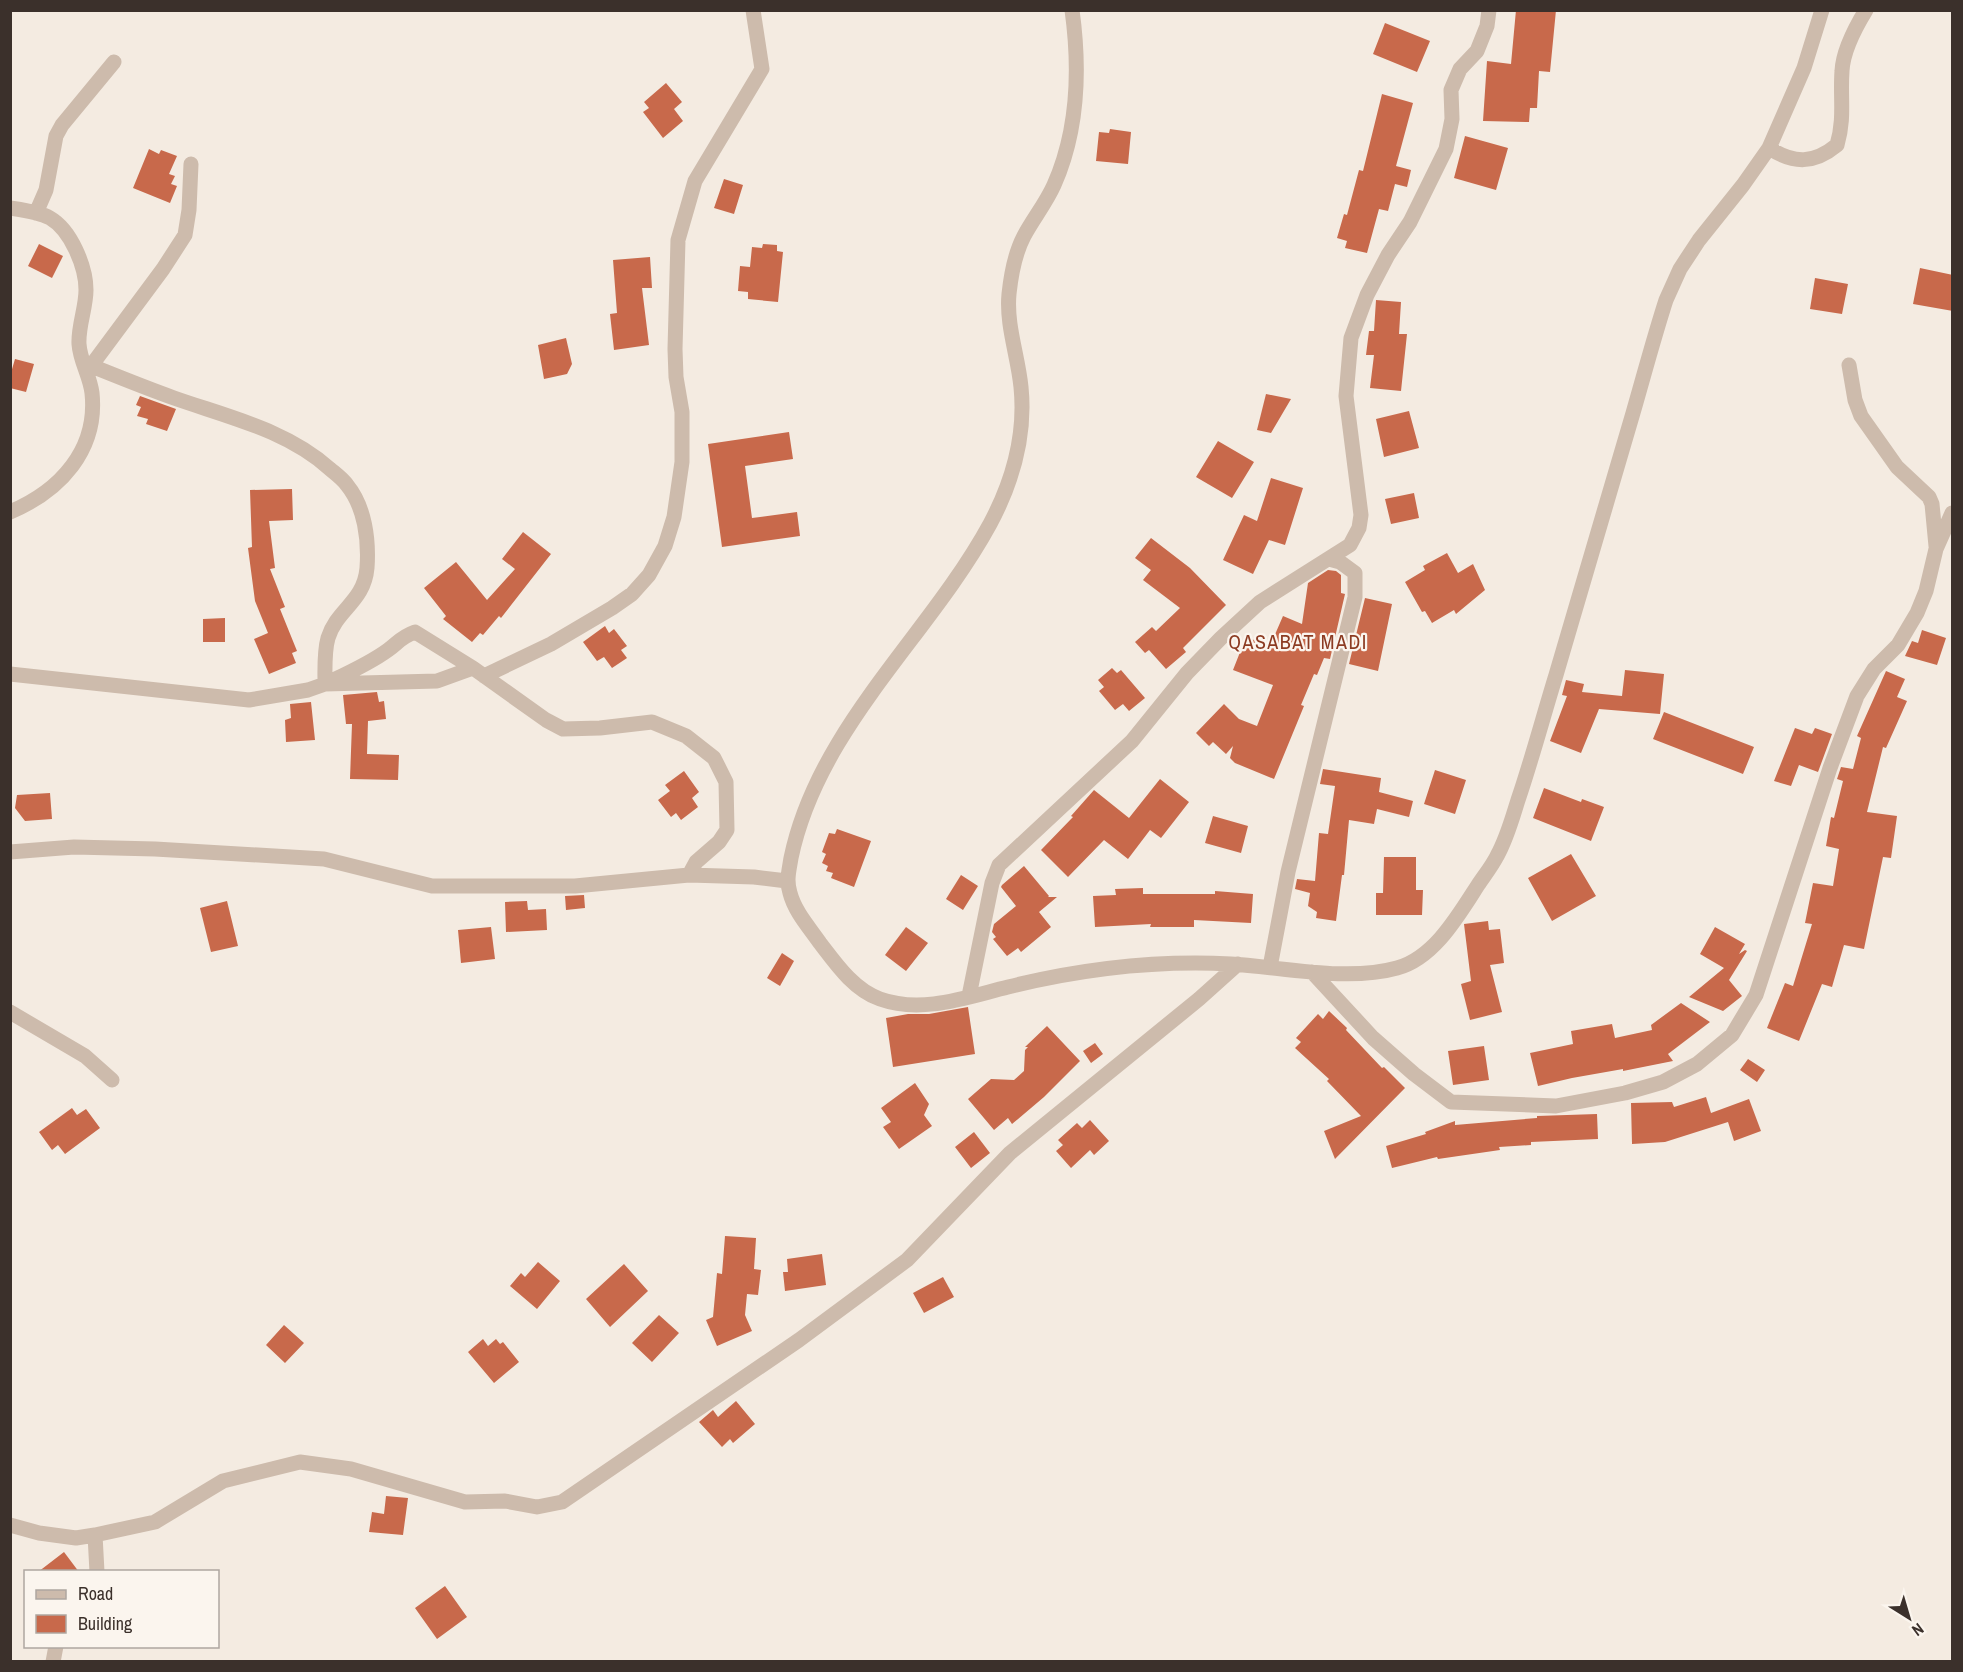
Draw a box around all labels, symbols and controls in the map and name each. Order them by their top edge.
district label: QASABAT MADI [1228,628,1368,655]
legend [24,1570,219,1648]
text: Road [78,1581,113,1606]
north arrow [1879,1588,1939,1648]
text: Building [78,1611,133,1636]
text: N [1908,1618,1928,1642]

